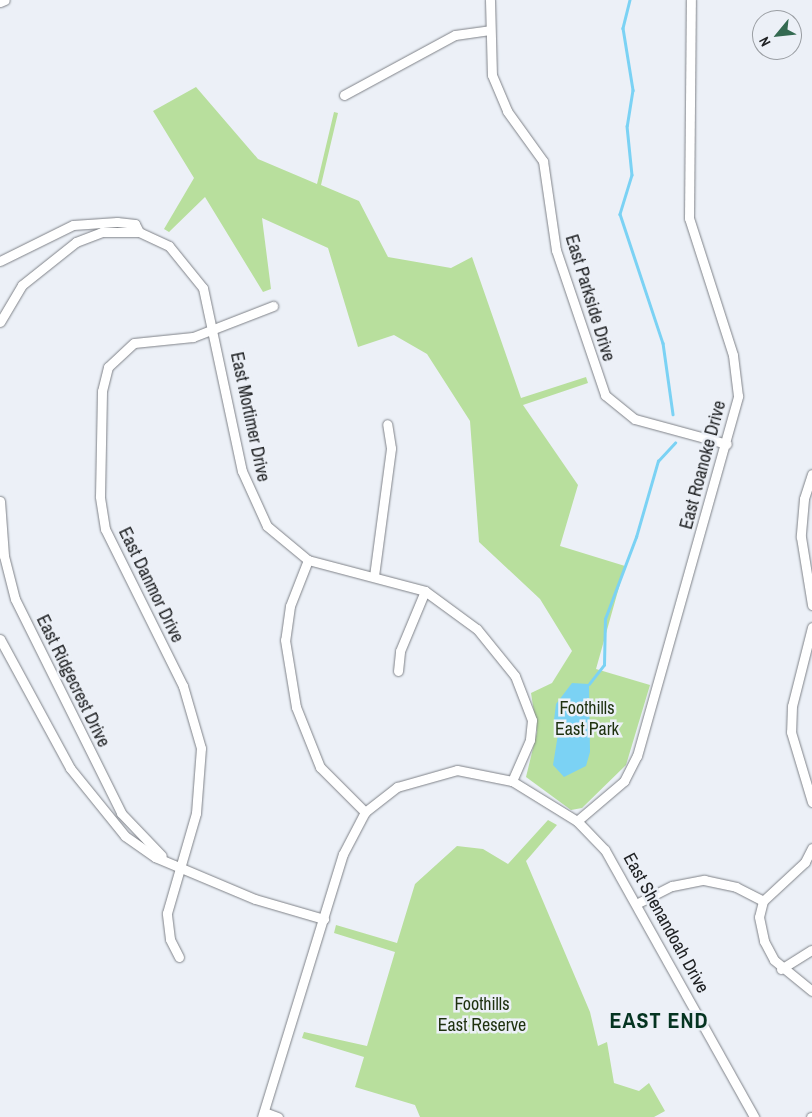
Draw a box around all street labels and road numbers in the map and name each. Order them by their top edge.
street label: East Parkside Drive [560,232,620,364]
street label: East Mortimer Drive [226,350,274,484]
street label: East Roanoke Drive [675,398,731,532]
street label: East Danmor Drive [114,524,188,646]
street label: East Ridgecrest Drive [32,611,114,751]
street label: East Shenandoah Drive [619,849,713,997]

